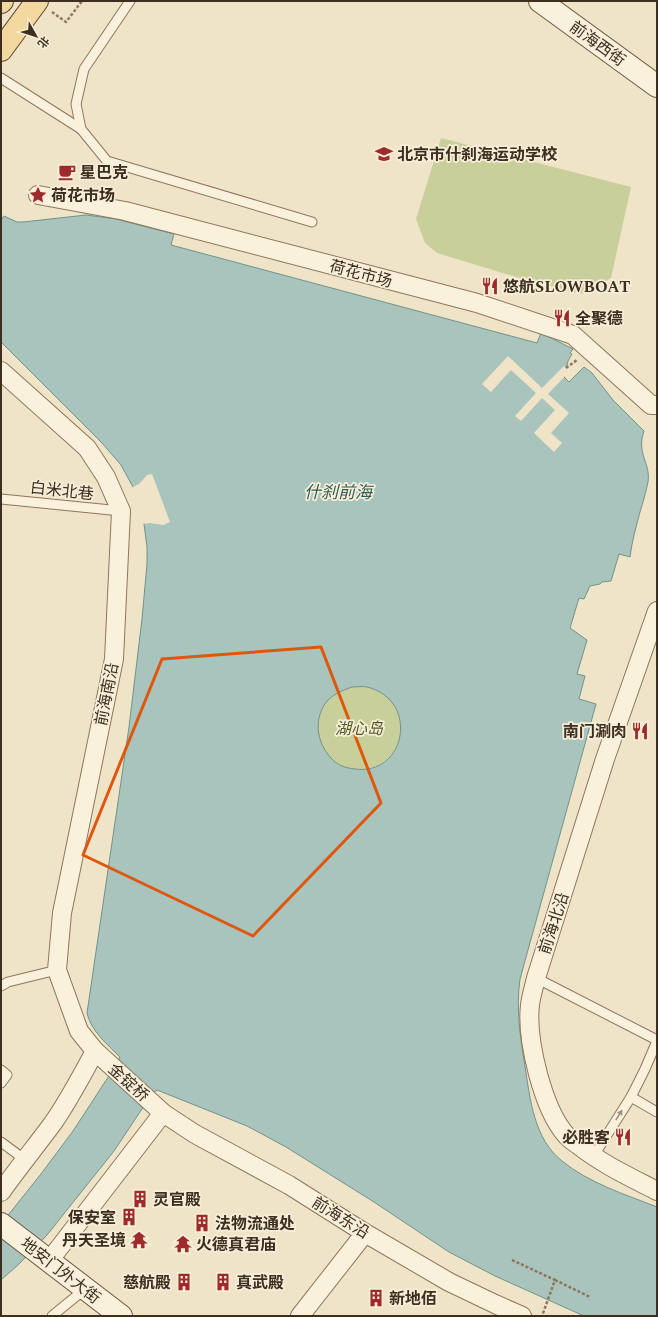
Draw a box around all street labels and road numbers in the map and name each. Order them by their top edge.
street label: 前海西街 [564,15,630,72]
street label: 荷花市场 [327,254,395,294]
street label: 白米北巷 [29,476,95,506]
street label: 前海南沿 [89,660,125,728]
street label: 前海北沿 [533,889,575,957]
street label: 金锭桥 [102,1058,154,1108]
street label: 前海东沿 [307,1191,374,1245]
street label: 地安门外大街 [15,1232,106,1310]

